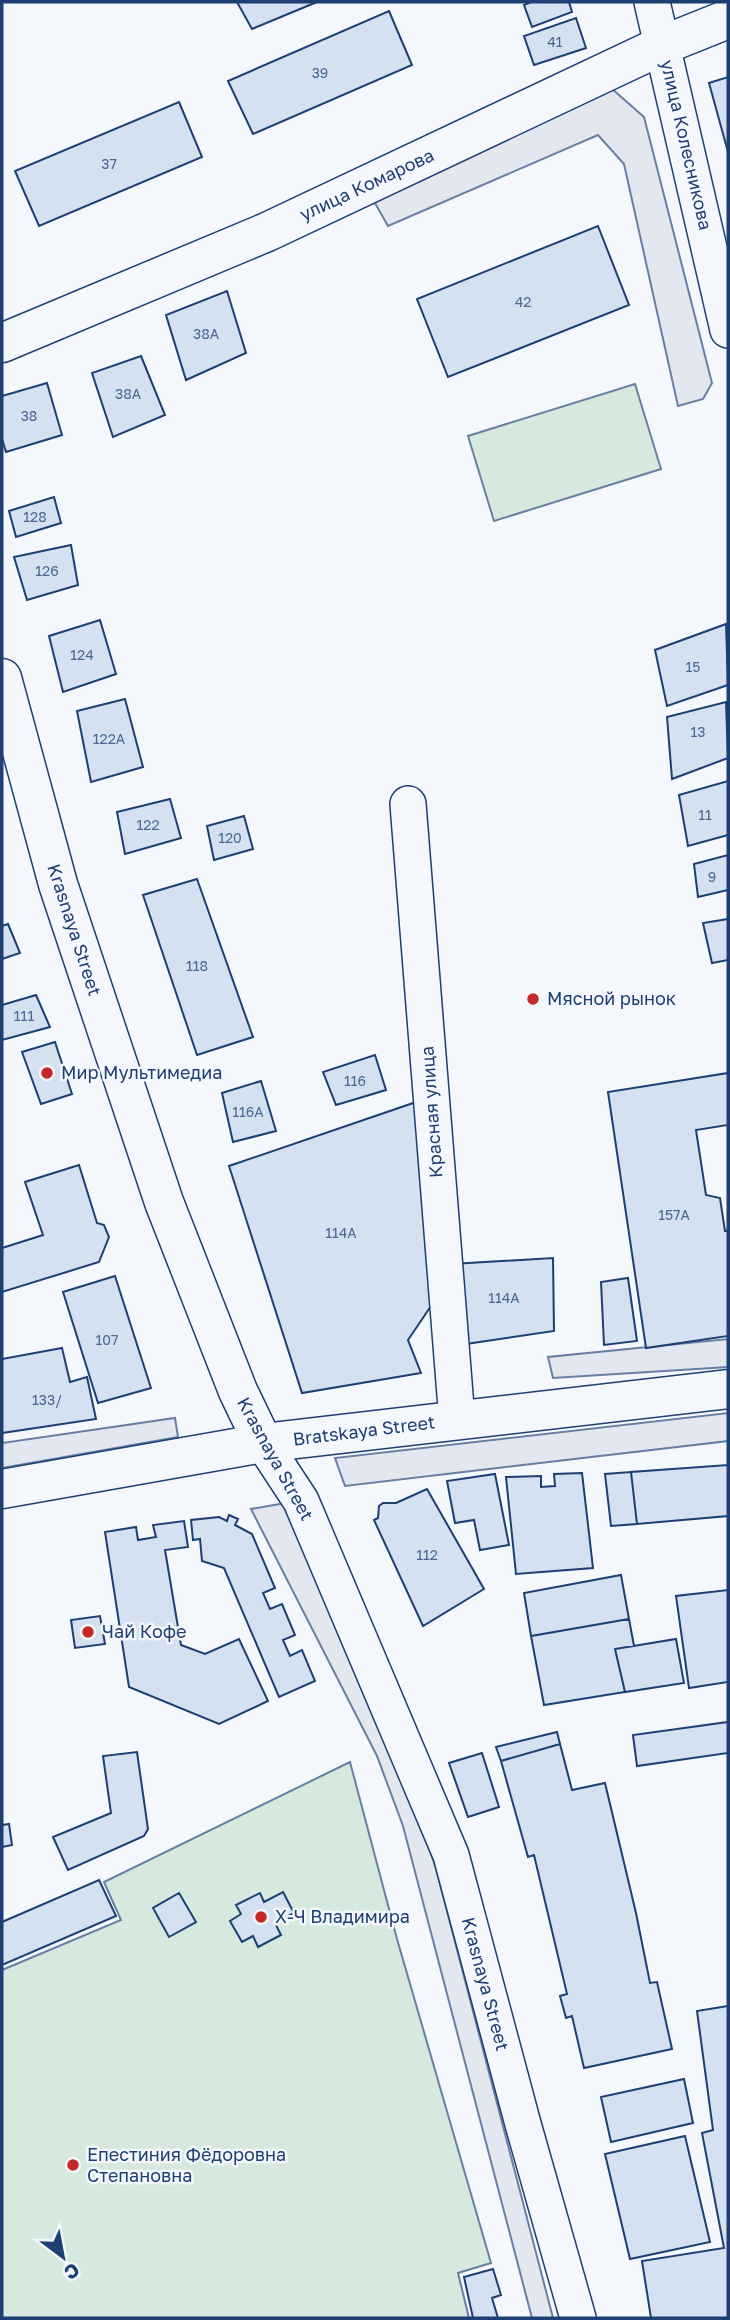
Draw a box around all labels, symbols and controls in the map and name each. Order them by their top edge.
house number: 41 [547,33,563,50]
street label: улица Колесникова [657,58,717,232]
house number: 39 [312,64,328,81]
street label: улица Комарова [296,143,437,225]
house number: 37 [101,155,117,172]
house number: 42 [515,293,531,310]
house number: 38А [193,325,220,342]
house number: 38А [115,385,142,402]
house number: 38 [21,407,37,424]
house number: 128 [23,508,47,525]
house number: 126 [35,562,59,579]
house number: 124 [70,646,94,663]
house number: 15 [686,658,700,675]
house number: 13 [691,723,705,740]
house number: 122А [93,730,126,747]
house number: 11 [698,806,712,823]
house number: 122 [136,816,160,833]
house number: 120 [218,829,242,846]
street label: Krasnaya Street [43,861,107,998]
house number: 9 [708,868,716,885]
house number: 118 [186,957,208,974]
place label: Мясной рынок [547,987,676,1009]
marker: Мясной рынок [525,991,541,1007]
house number: 111 [14,1007,34,1024]
street label: Красная улица [415,1045,447,1179]
place label: Мир Мультимедиа [61,1061,222,1083]
marker: Мир Мультимедиа [39,1065,55,1081]
house number: 116 [344,1072,366,1089]
house number: 116А [232,1103,264,1120]
house number: 157А [658,1206,690,1223]
house number: 114А [325,1224,357,1241]
house number: 114А [488,1289,520,1306]
house number: 107 [96,1331,118,1348]
house number: 133/ [32,1391,62,1408]
street label: Krasnaya Street [233,1393,319,1524]
street label: Bratskaya Street [292,1410,436,1450]
house number: 112 [416,1546,438,1563]
place label: Чай Кофе [102,1620,187,1642]
marker: Чай Кофе [80,1624,96,1640]
place label: Х-Ч Владимира [275,1905,410,1927]
marker: Х-Ч Владимира [253,1909,269,1925]
street label: Krasnaya Street [458,1915,514,2053]
place label: Епестиния Фёдоровна Степановна [87,2143,286,2186]
marker: Епестиния Фёдоровна Степановна [65,2157,81,2173]
north arrow [28,2222,98,2292]
text: С [60,2259,84,2285]

